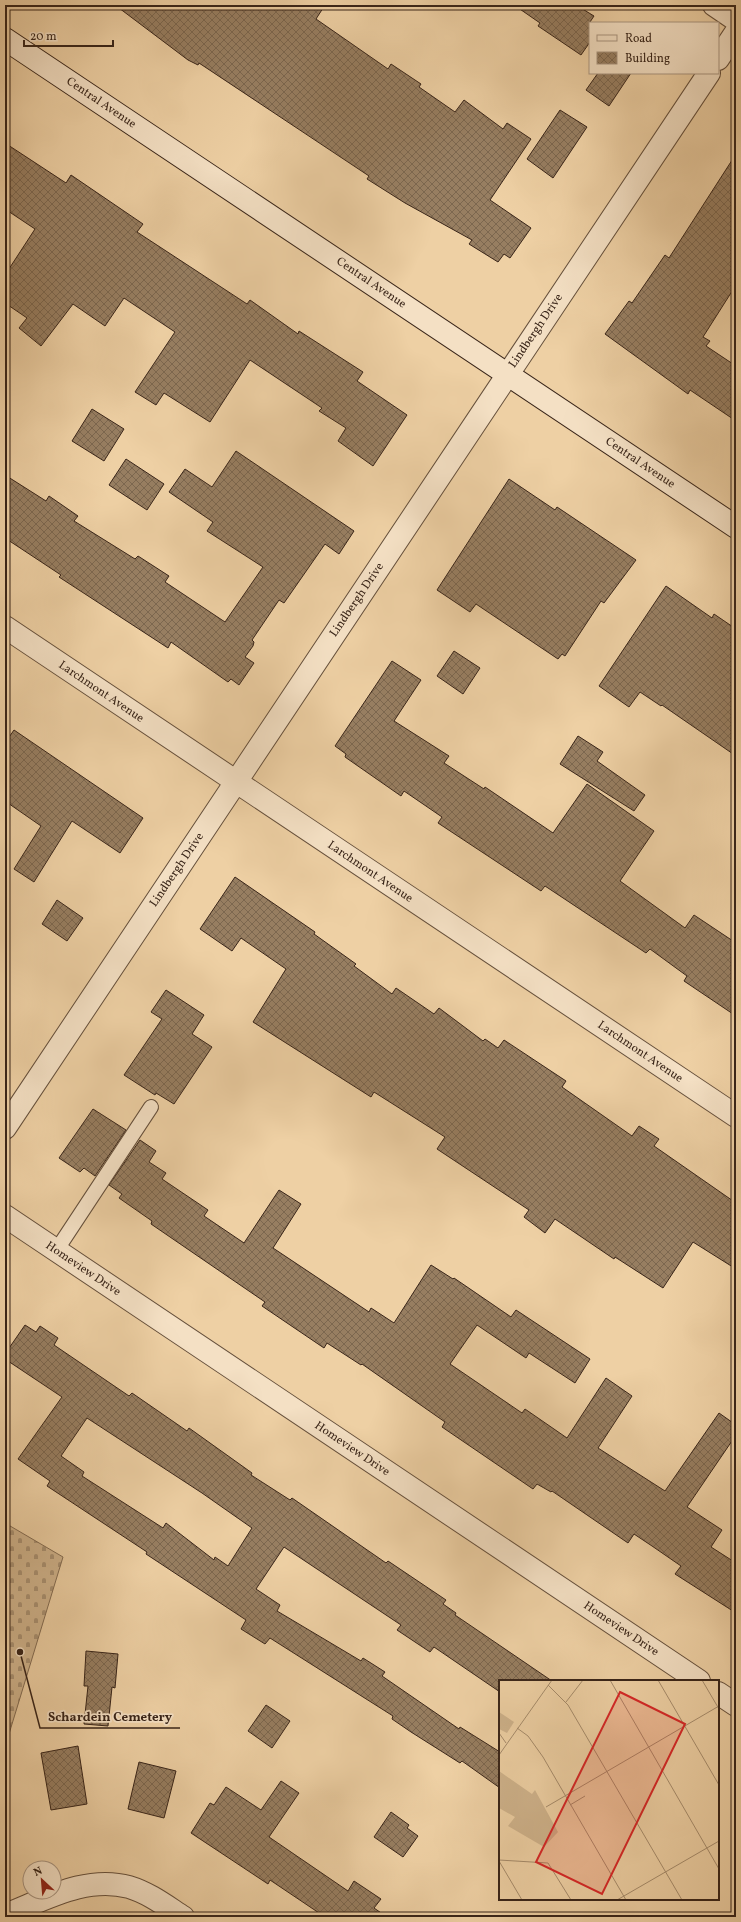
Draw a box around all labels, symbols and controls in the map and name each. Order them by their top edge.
scale bar [24,22,113,48]
legend [589,22,719,74]
text: 20 m [30,29,57,45]
text: Road [625,31,652,47]
text: Building [625,51,670,67]
street label: Central Avenue [63,74,139,132]
street label: Central Avenue [333,254,409,312]
street label: Lindbergh Drive [505,290,567,371]
street label: Central Avenue [602,434,678,492]
street label: Lindbergh Drive [326,559,388,640]
street label: Larchmont Avenue [55,657,147,727]
street label: Lindbergh Drive [146,829,208,910]
street label: Larchmont Avenue [324,837,416,907]
street label: Larchmont Avenue [594,1017,686,1087]
street label: Homeview Drive [42,1238,124,1300]
street label: Homeview Drive [311,1418,393,1480]
street label: Homeview Drive [580,1598,662,1660]
inset map [499,1680,719,1900]
callout: Schardein Cemetery [40,1703,180,1728]
text: Schardein Cemetery [48,1709,173,1727]
north arrow [22,1860,62,1900]
text: N [31,1864,45,1881]

